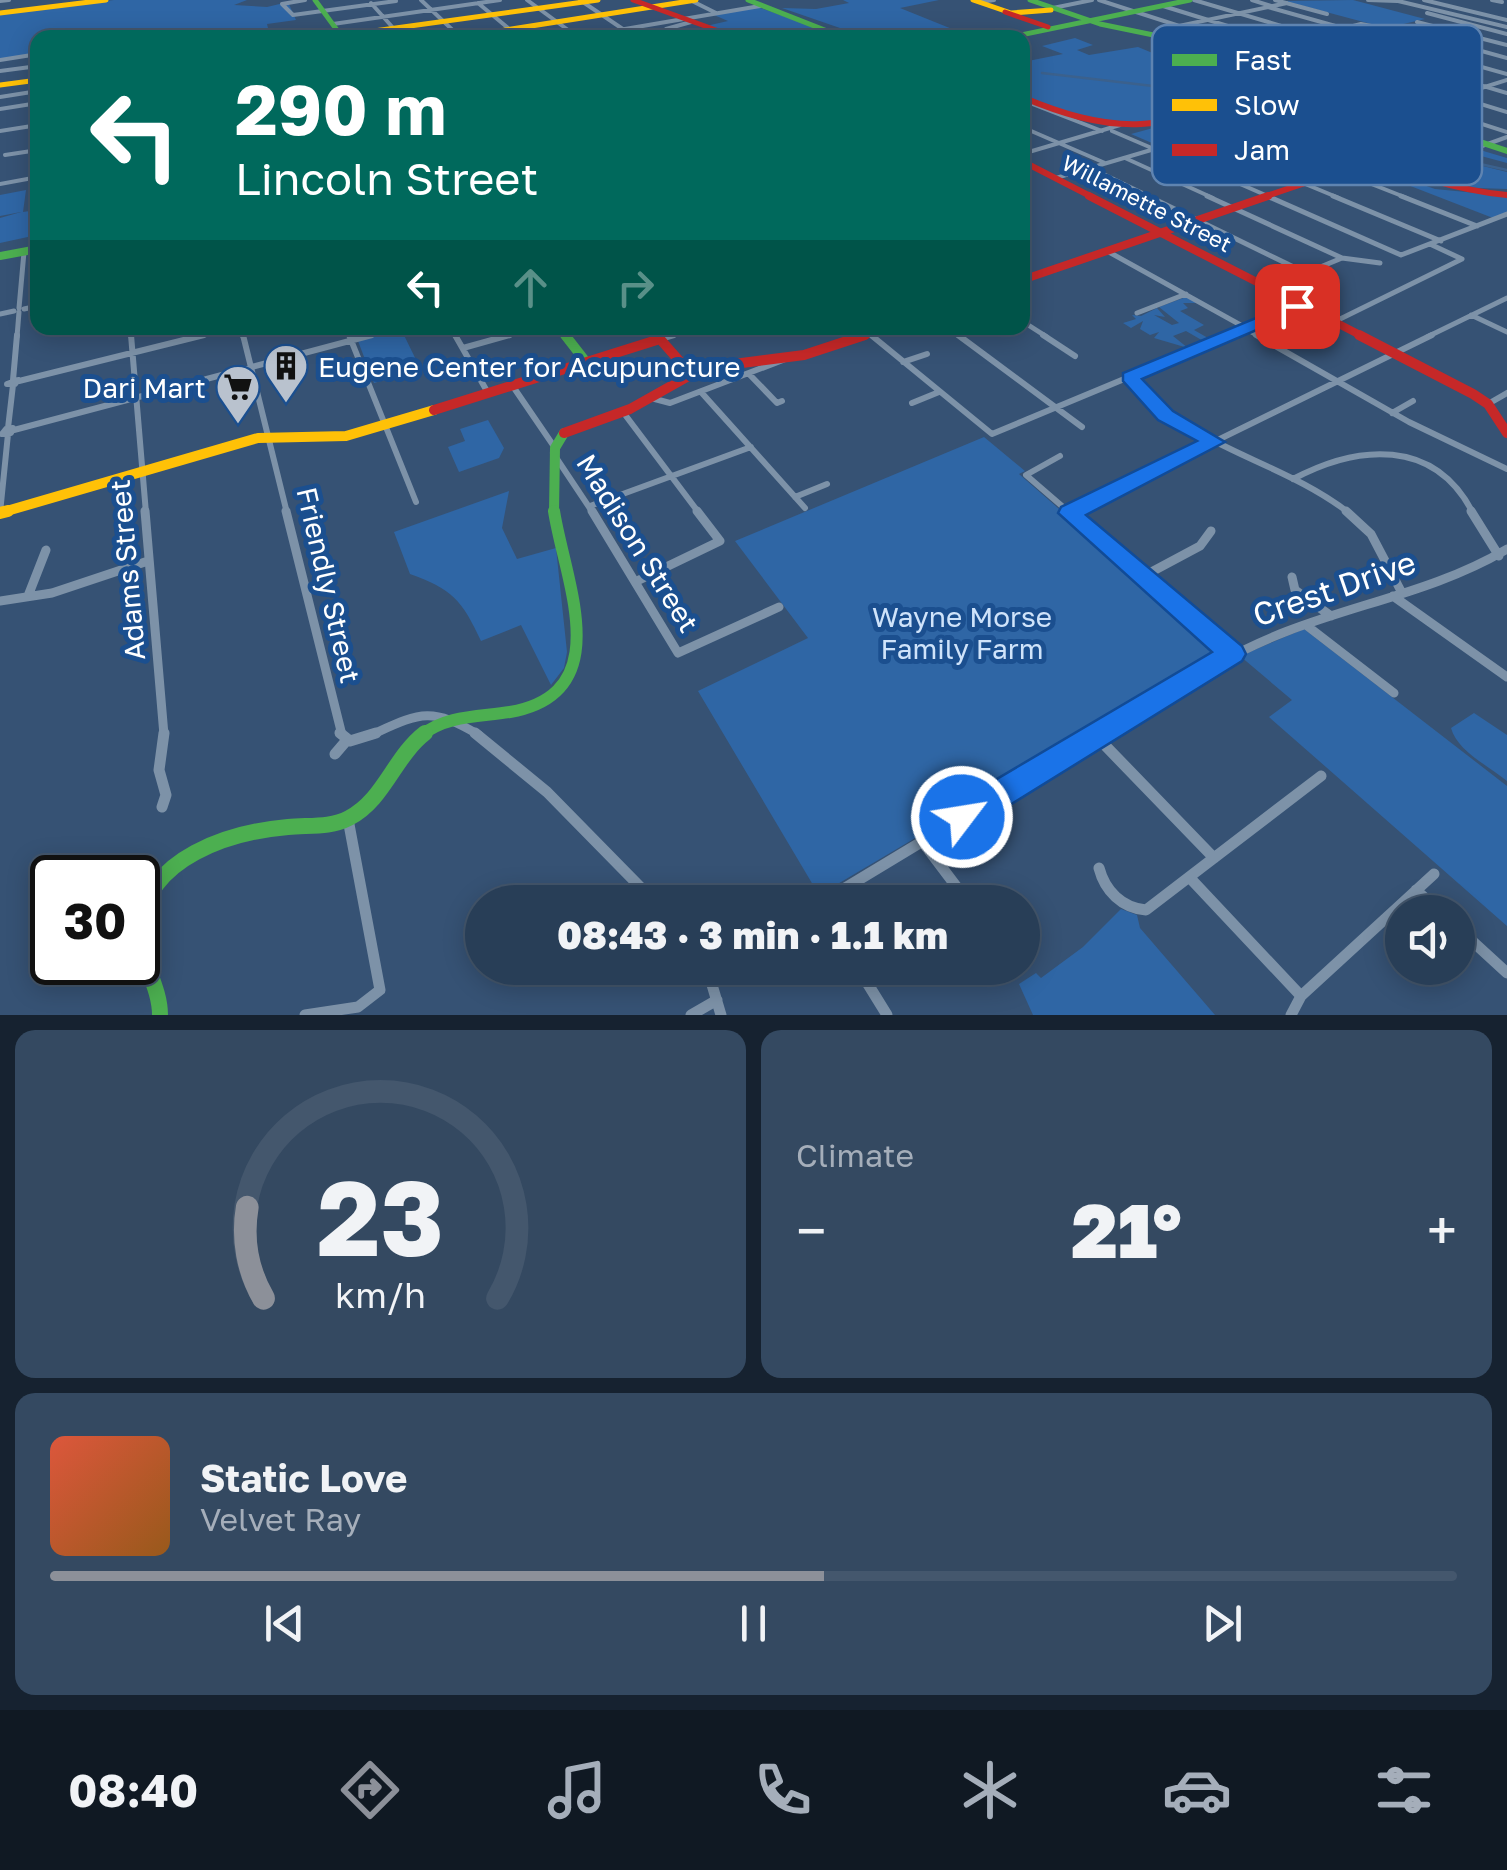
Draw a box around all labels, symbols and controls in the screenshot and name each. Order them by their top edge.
legend [1152,25,1482,185]
text: Fast [1234,43,1292,76]
text: 290 m [235,66,446,150]
icon: left [70,70,200,200]
text: Slow [1234,88,1300,121]
text: Jam [1234,133,1290,166]
street label: Willamette Street [1058,149,1236,257]
text: Lincoln Street [235,151,538,205]
icon: left [398,260,453,315]
icon: ahead [503,260,558,315]
icon: right [608,260,663,315]
pin [1255,264,1340,349]
icon: arrive [1270,279,1325,334]
building icon: Eugene Center for Acupuncture [263,343,309,404]
place label: Eugene Center for Acupuncture [318,350,741,383]
supermarket icon: Dari Mart [215,364,261,425]
place label: Dari Mart [83,371,206,404]
street label: Madison Street [570,448,706,638]
street label: Adams Street [103,478,151,662]
street label: Friendly Street [290,484,368,686]
street label: Crest Drive [1248,542,1420,634]
park label: Wayne Morse Family Farm [872,600,1052,665]
position arrow [910,765,1014,869]
speed limit sign: 30 [30,855,160,985]
map controls [1385,895,1475,985]
button: sound [1385,895,1475,985]
text: 08:43 · 3 min · 1.1 km [557,912,948,957]
text: Climate [796,1136,914,1174]
text: 23 [317,1154,444,1279]
text: 21° [1071,1184,1182,1275]
text: − [796,1197,826,1263]
text: + [1427,1197,1457,1263]
text: km/h [335,1273,426,1316]
text: Static Love [200,1455,407,1500]
text: Velvet Ray [200,1500,361,1538]
icon: previous [257,1596,312,1651]
icon: pause [726,1596,781,1651]
icon: next [1195,1596,1250,1651]
icon: directions [335,1755,405,1825]
icon: music [542,1755,612,1825]
icon: phone [748,1755,818,1825]
icon: climate [955,1755,1025,1825]
icon: car [1162,1755,1232,1825]
icon: filters [1369,1755,1439,1825]
text: 08:40 [68,1763,198,1817]

